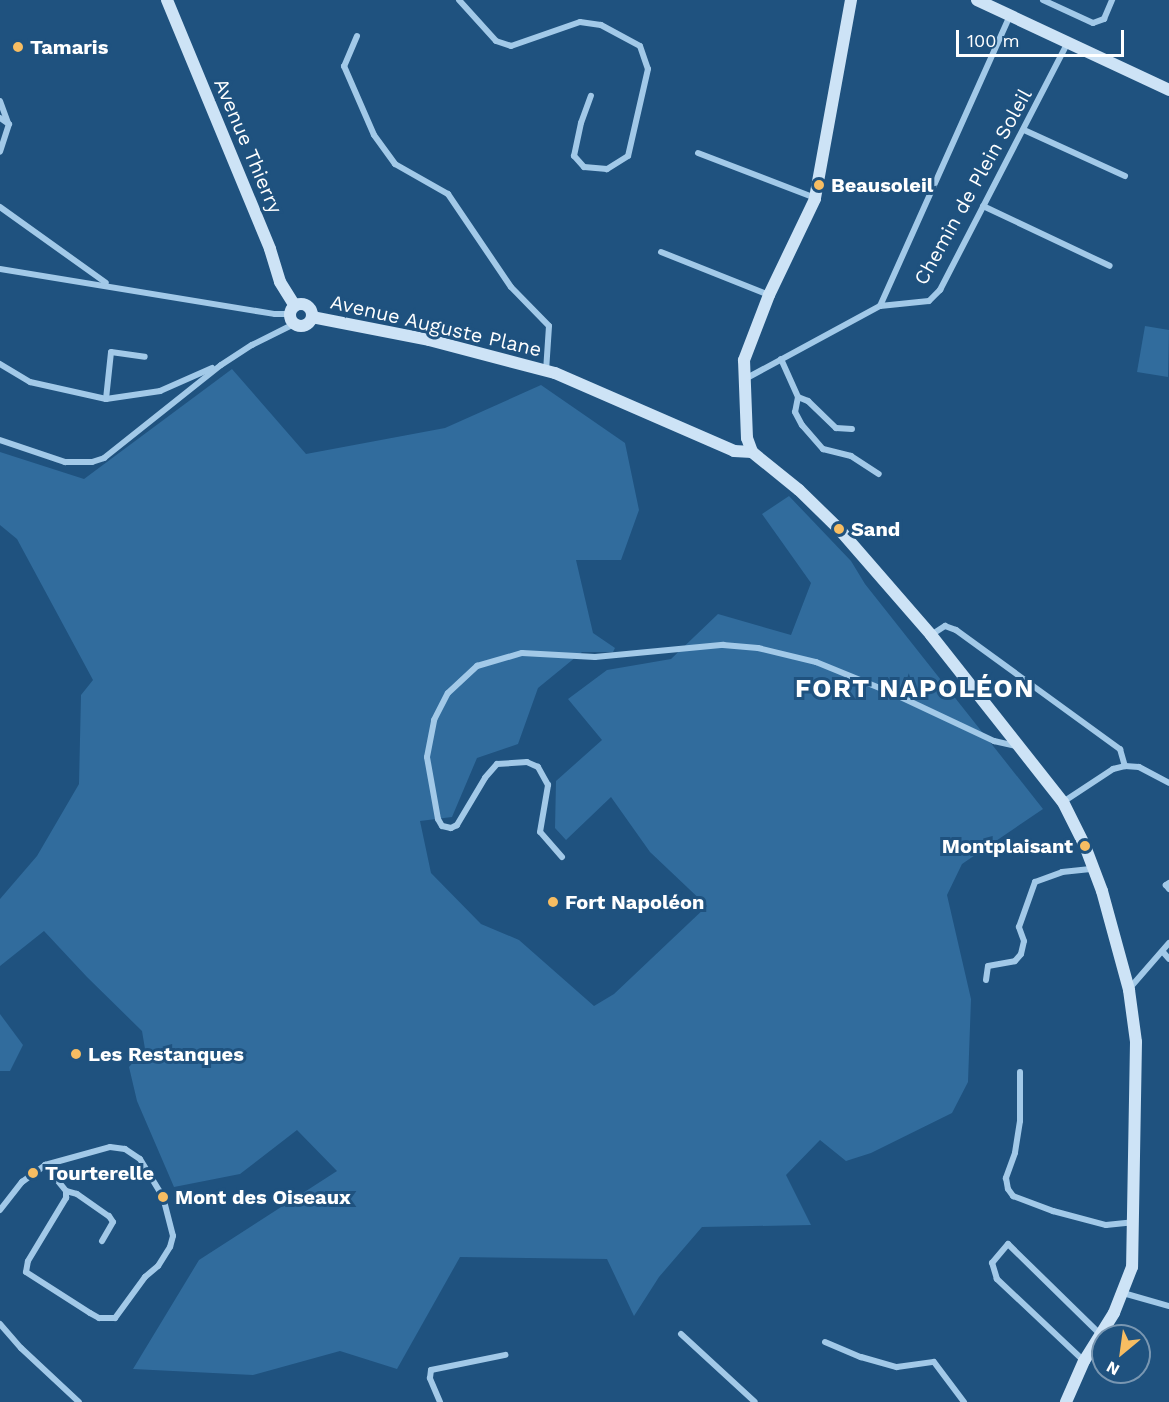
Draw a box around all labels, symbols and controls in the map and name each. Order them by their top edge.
scale bar [959,18,1127,56]
text: 100 m [967,30,1020,51]
place label: Tamaris [30,35,108,59]
marker: Tamaris [11,40,25,54]
street label: Avenue Thierry [209,75,287,217]
street label: Chemin de Plein Soleil [909,85,1037,289]
place label: Beausoleil [831,173,933,197]
marker: Beausoleil [812,178,826,192]
street label: Avenue Auguste Plane [328,290,544,362]
place label: Sand [851,517,900,541]
marker: Sand [832,522,846,536]
district label: FORT NAPOLÉON [795,673,1035,705]
place label: Montplaisant [942,834,1073,858]
marker: Montplaisant [1078,839,1092,853]
place label: Fort Napoléon [565,890,704,914]
marker: Fort Napoléon [546,895,560,909]
place label: Les Restanques [88,1042,244,1066]
marker: Les Restanques [69,1047,83,1061]
place label: Tourterelle [45,1161,154,1185]
marker: Tourterelle [26,1166,40,1180]
place label: Mont des Oiseaux [175,1185,351,1209]
marker: Mont des Oiseaux [156,1190,170,1204]
north arrow [1091,1324,1151,1384]
text: N [1103,1357,1123,1380]

